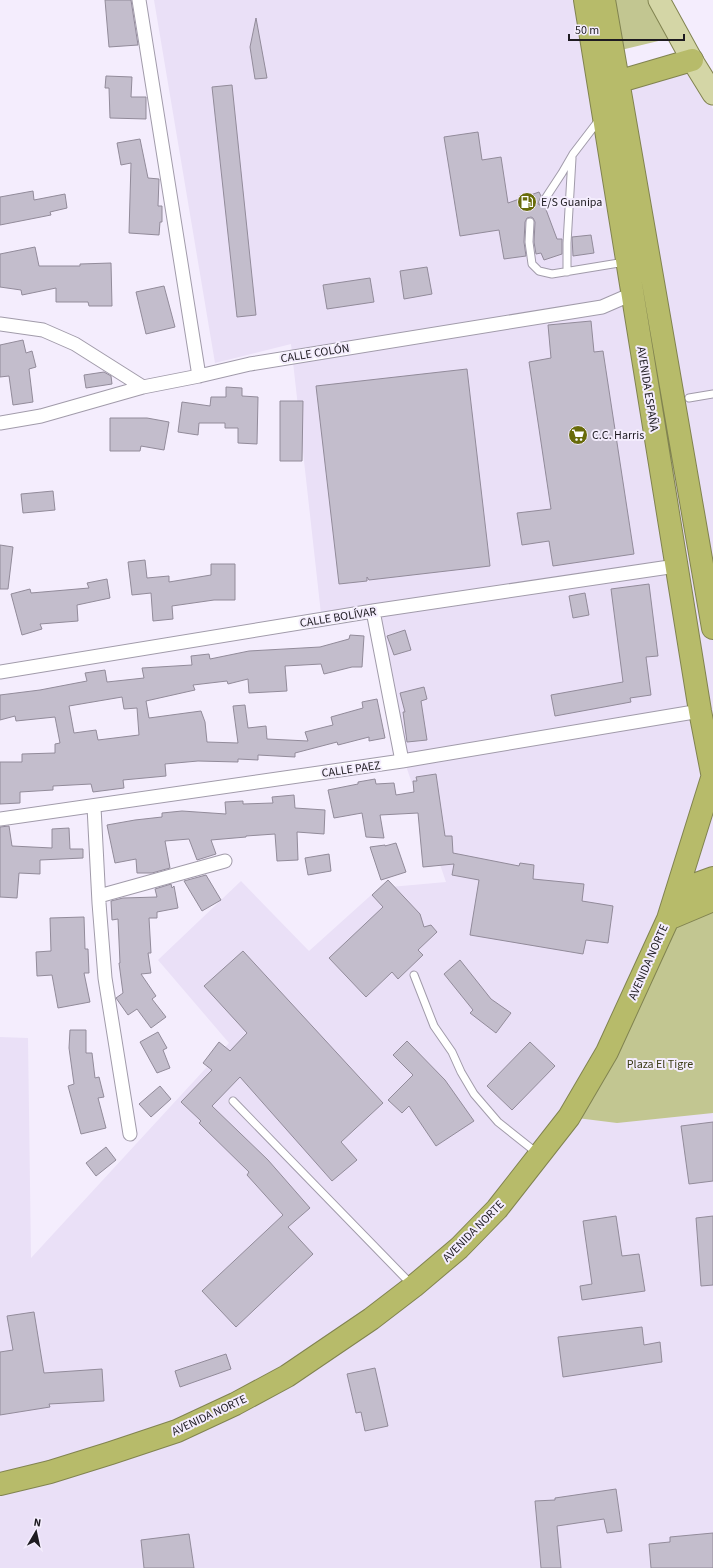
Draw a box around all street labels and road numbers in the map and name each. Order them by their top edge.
street label: CALLE COLÓN [279,340,351,367]
street label: AVENIDA ESPAÑA [632,345,663,433]
street label: CALLE BOLÍVAR [299,603,378,632]
street label: CALLE PAEZ [321,757,382,782]
street label: AVENIDA NORTE [624,922,673,1003]
street label: AVENIDA NORTE [439,1197,508,1266]
street label: AVENIDA NORTE [169,1391,250,1440]

